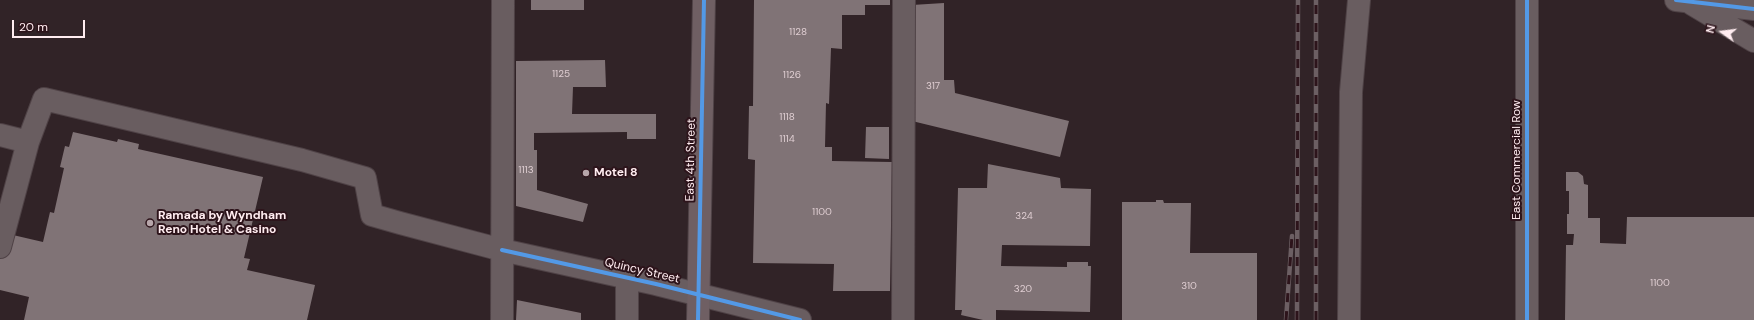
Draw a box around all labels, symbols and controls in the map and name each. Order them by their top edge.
scale bar [14,12,87,38]
north arrow [1702,12,1742,52]
text: 20 m [19,19,48,35]
text: N [1703,24,1718,35]
house number: 1128 [789,26,807,38]
house number: 1125 [552,68,570,80]
house number: 1126 [783,69,801,81]
house number: 317 [926,80,940,92]
street label: East Commercial Row [1510,100,1524,220]
house number: 1118 [779,111,795,123]
street label: East 4th Street [683,118,699,202]
house number: 1114 [779,133,795,145]
house number: 1113 [518,164,534,176]
place label: Motel 8 [594,166,638,180]
marker: Motel 8 [581,168,591,178]
house number: 1100 [812,206,832,218]
place label: Ramada by Wyndham Reno Hotel & Casino [158,209,286,237]
house number: 324 [1015,210,1033,222]
marker: Ramada by Wyndham Reno Hotel & Casino [145,218,155,228]
street label: Quincy Street [603,255,681,287]
house number: 1100 [1650,277,1670,289]
house number: 310 [1181,280,1197,292]
house number: 320 [1014,283,1032,295]

